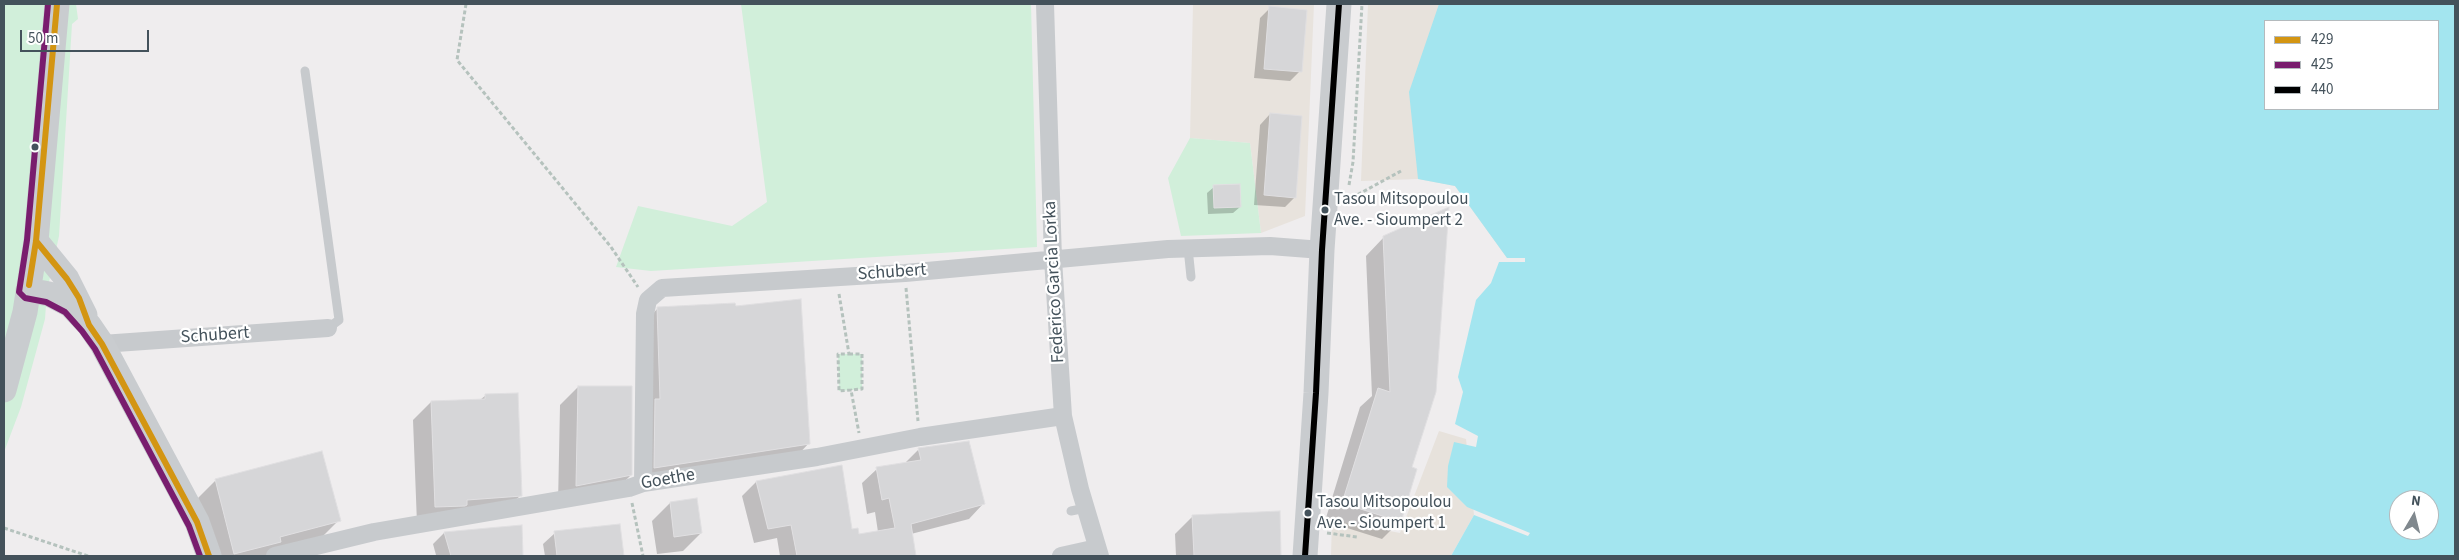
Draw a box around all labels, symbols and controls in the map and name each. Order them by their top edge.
scale bar [22,20,151,52]
legend [2264,20,2439,110]
text: 50 m [28,28,58,49]
text: 429 [2311,29,2333,50]
text: 425 [2311,54,2333,75]
text: 440 [2311,79,2333,100]
unlabelled marker [30,142,40,152]
place label: Tasou Mitsopoulou Ave. - Sioumpert 2 [1334,190,1469,230]
street label: Federico Garcia Lorka [1040,200,1070,364]
marker: Tasou Mitsopoulou Ave. - Sioumpert 2 [1320,205,1330,215]
street label: Schubert [857,260,927,286]
street label: Schubert [180,323,250,349]
street label: Goethe [639,465,697,495]
north arrow [2389,490,2439,540]
text: N [2410,491,2422,512]
place label: Tasou Mitsopoulou Ave. - Sioumpert 1 [1317,493,1452,533]
marker: Tasou Mitsopoulou Ave. - Sioumpert 1 [1303,508,1313,518]

